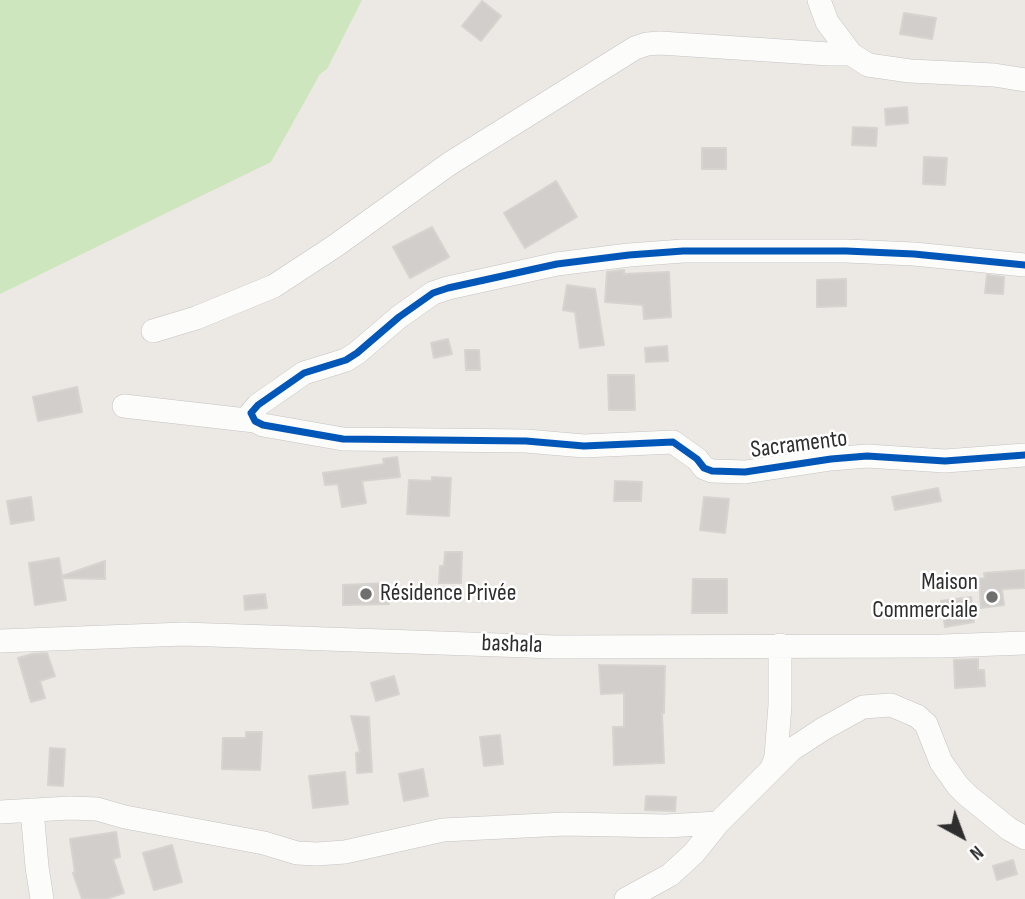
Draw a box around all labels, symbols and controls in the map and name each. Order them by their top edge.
street label: Sacramento [749,425,849,465]
place label: Maison Commerciale [872,569,978,625]
place label: Résidence Privée [380,580,516,608]
marker: Résidence Privée [358,586,374,602]
marker: Maison Commerciale [984,589,1000,605]
street label: bashala [481,630,543,660]
north arrow [927,801,997,871]
text: N [965,840,987,864]

